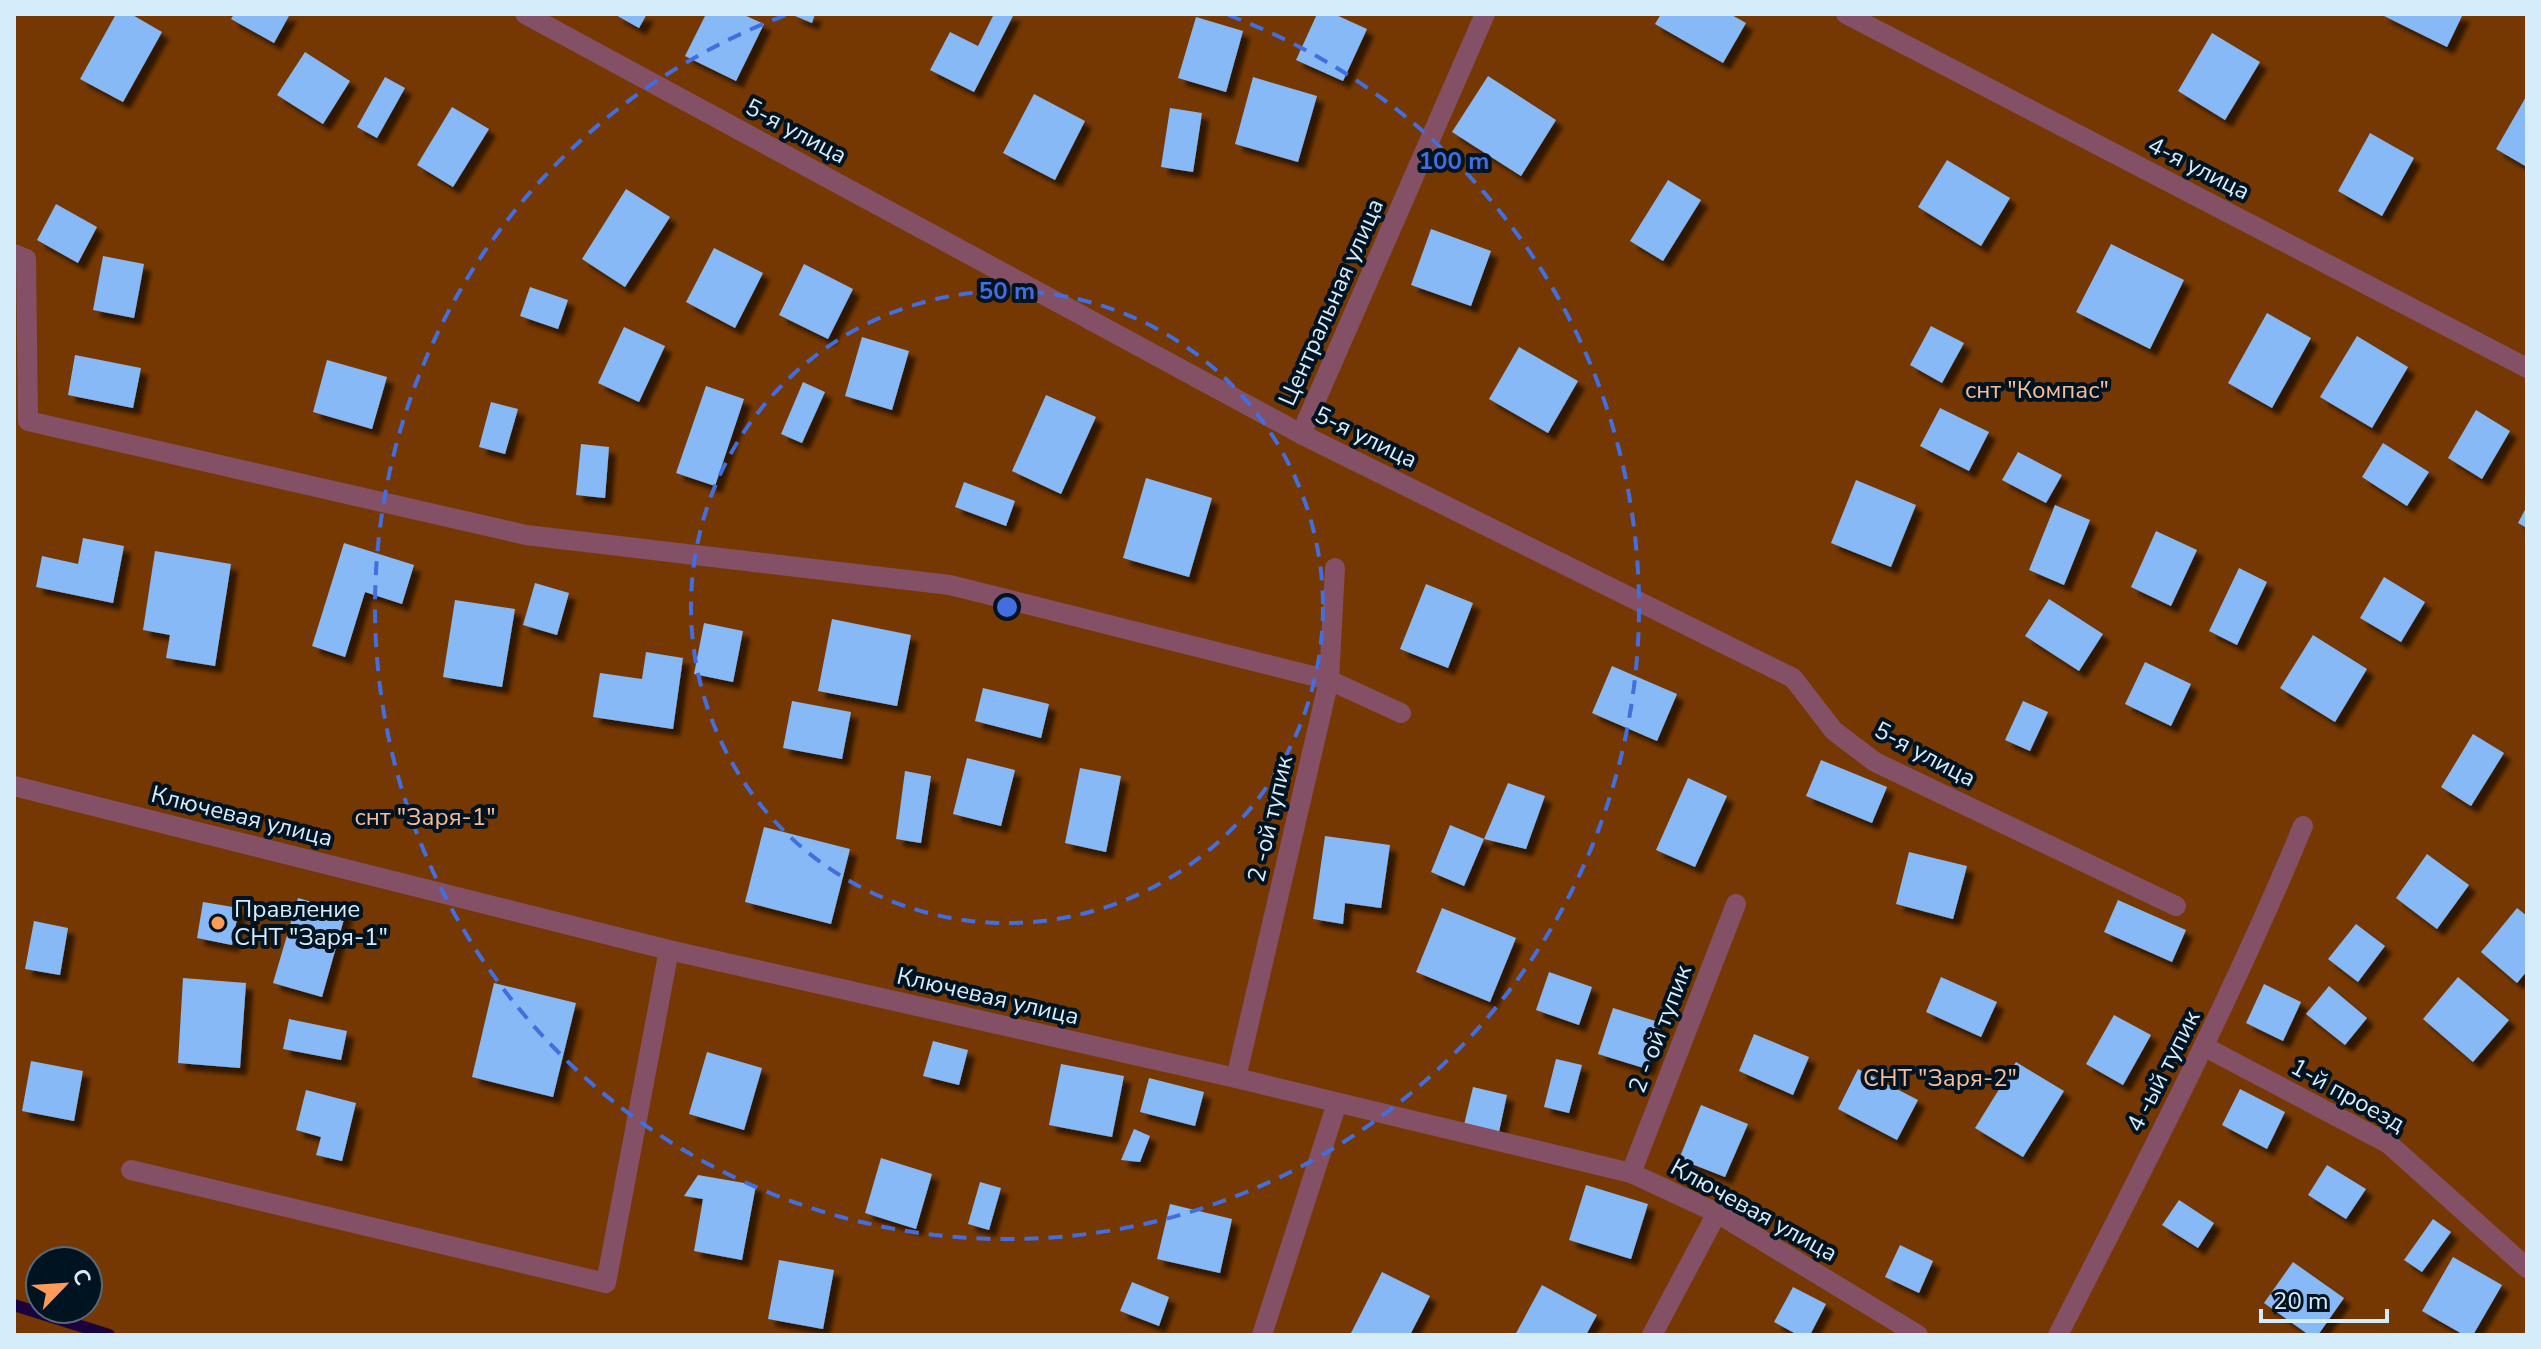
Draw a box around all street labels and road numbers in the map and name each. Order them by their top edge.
street label: 5-я улица [740,91,852,171]
street label: 4-я улица [2142,129,2256,207]
street label: Центральная улица [1271,193,1391,411]
street label: 5-я улица [1309,398,1423,476]
street label: 5-я улица [1869,714,1981,794]
street label: 2 -ой тупик [1240,752,1300,885]
street label: Ключевая улица [148,778,336,854]
street label: Ключевая улица [894,959,1082,1033]
street label: 2 - ой тупик [1621,960,1699,1098]
street label: 4 -ый тупик [2119,1004,2207,1137]
street label: 1-й проезд [2285,1050,2411,1140]
street label: Ключевая улица [1665,1151,1843,1269]

